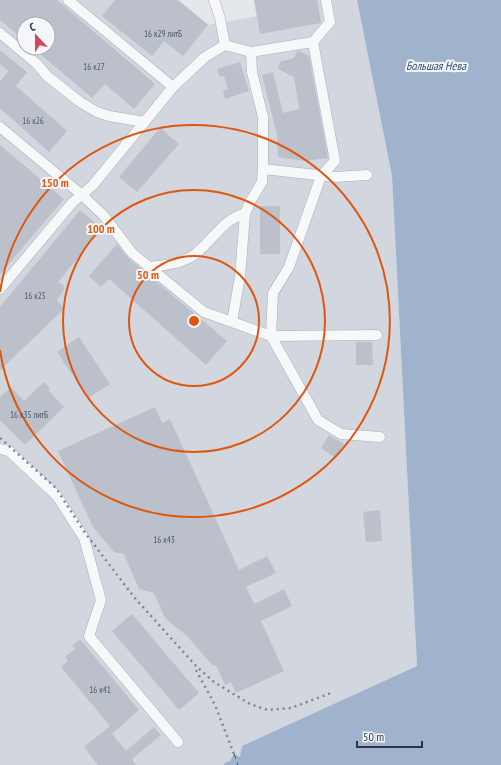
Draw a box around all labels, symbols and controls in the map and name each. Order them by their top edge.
north arrow [16,16,56,56]
text: С [27,19,37,34]
house number: 16 к29 литБ [144,28,182,39]
water label: Большая Нева [406,58,467,73]
house number: 16 к27 [83,61,105,72]
house number: 16 к26 [22,115,44,126]
text: 150 m [41,175,69,190]
text: 100 m [87,221,115,236]
text: 50 m [137,267,159,282]
house number: 16 к25 [24,290,46,301]
centre of rings [187,314,201,328]
house number: 16 к35 литБ [10,409,48,420]
house number: 16 к43 [153,534,175,545]
house number: 16 к41 [89,684,111,695]
scale bar [357,723,422,749]
text: 50 m [363,729,384,744]

